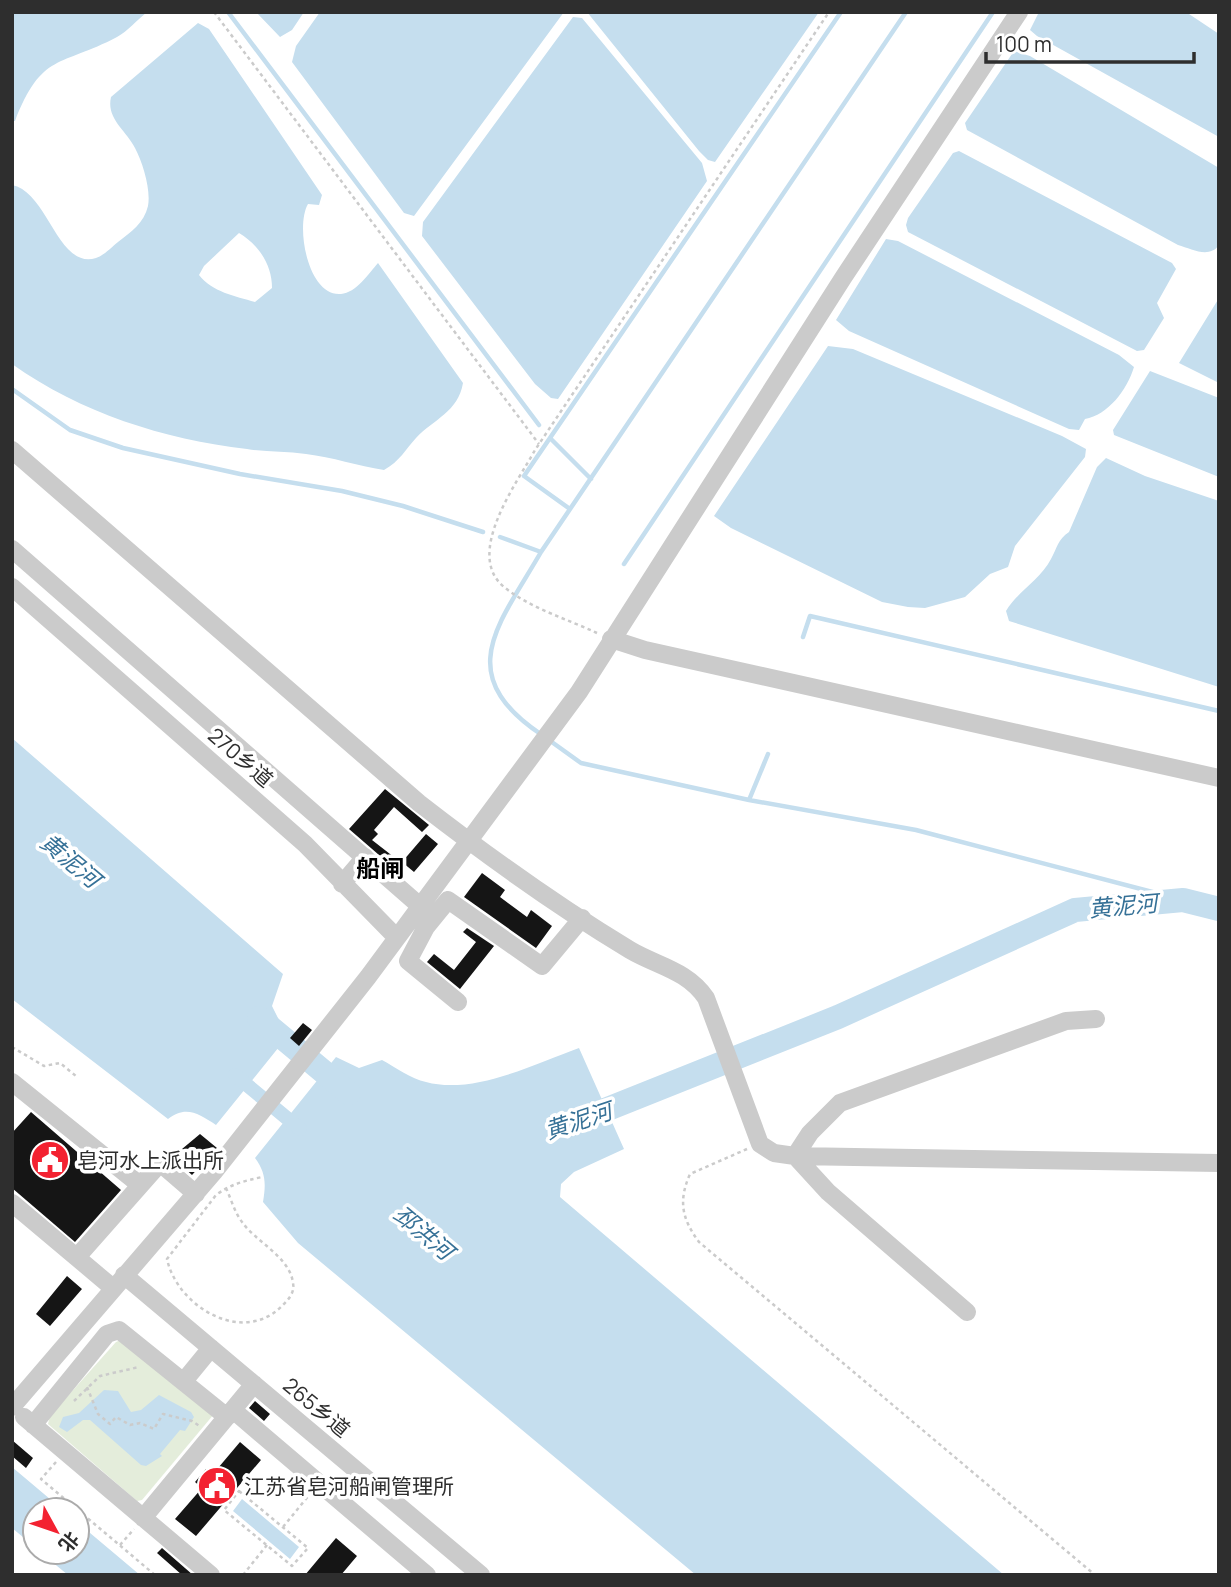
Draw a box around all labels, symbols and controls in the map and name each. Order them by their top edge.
scale bar [986,21,1194,65]
text: 100 m [996,30,1052,58]
street label: 270乡道 [203,721,279,793]
water label: 黄泥河 [34,826,111,897]
district label: 船闸 [356,851,404,884]
water label: 黄泥河 [1087,886,1163,924]
water label: 黄泥河 [540,1093,620,1146]
public building icon: 皂河水上派出所 [29,1139,71,1181]
place label: 皂河水上派出所 [77,1146,224,1174]
water label: 邳洪河 [387,1198,464,1269]
street label: 265乡道 [278,1371,356,1443]
public building icon: 江苏省皂河船闸管理所 [196,1465,238,1507]
place label: 江苏省皂河船闸管理所 [244,1472,454,1500]
north arrow [21,1496,91,1566]
text: 北 [53,1526,85,1558]

